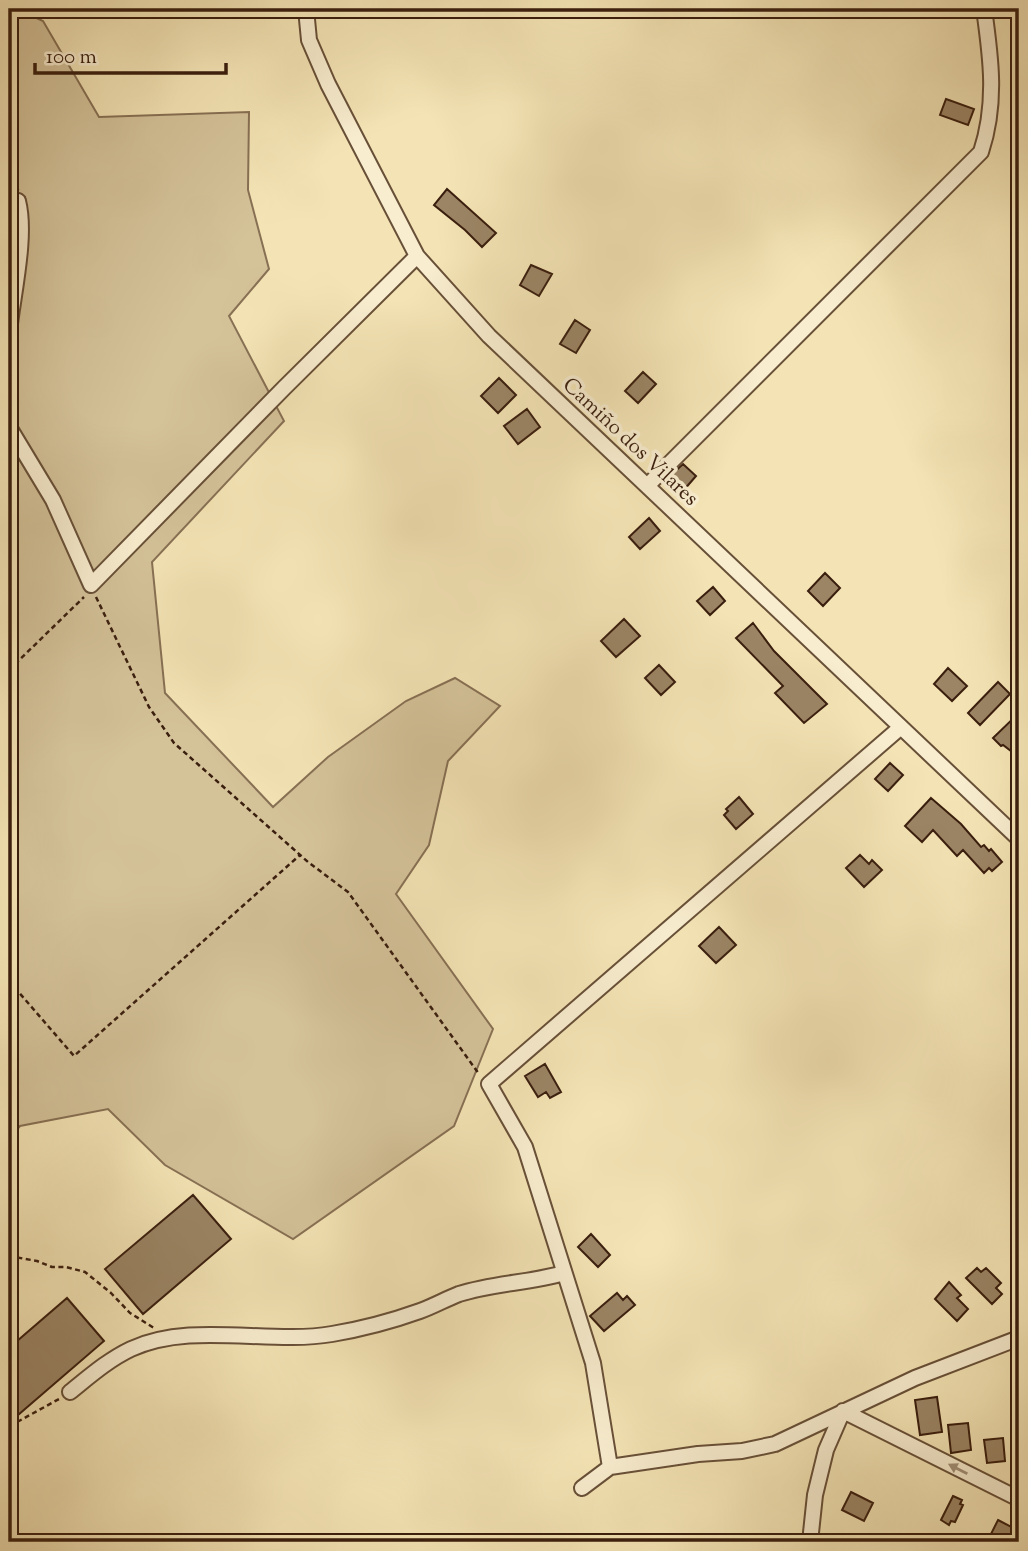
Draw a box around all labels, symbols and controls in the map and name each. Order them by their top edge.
scale bar [35,32,226,76]
text: 100 m [46,43,97,73]
street label: Camiño dos Vilares [555,371,704,514]
one-way arrow [948,1463,968,1474]

